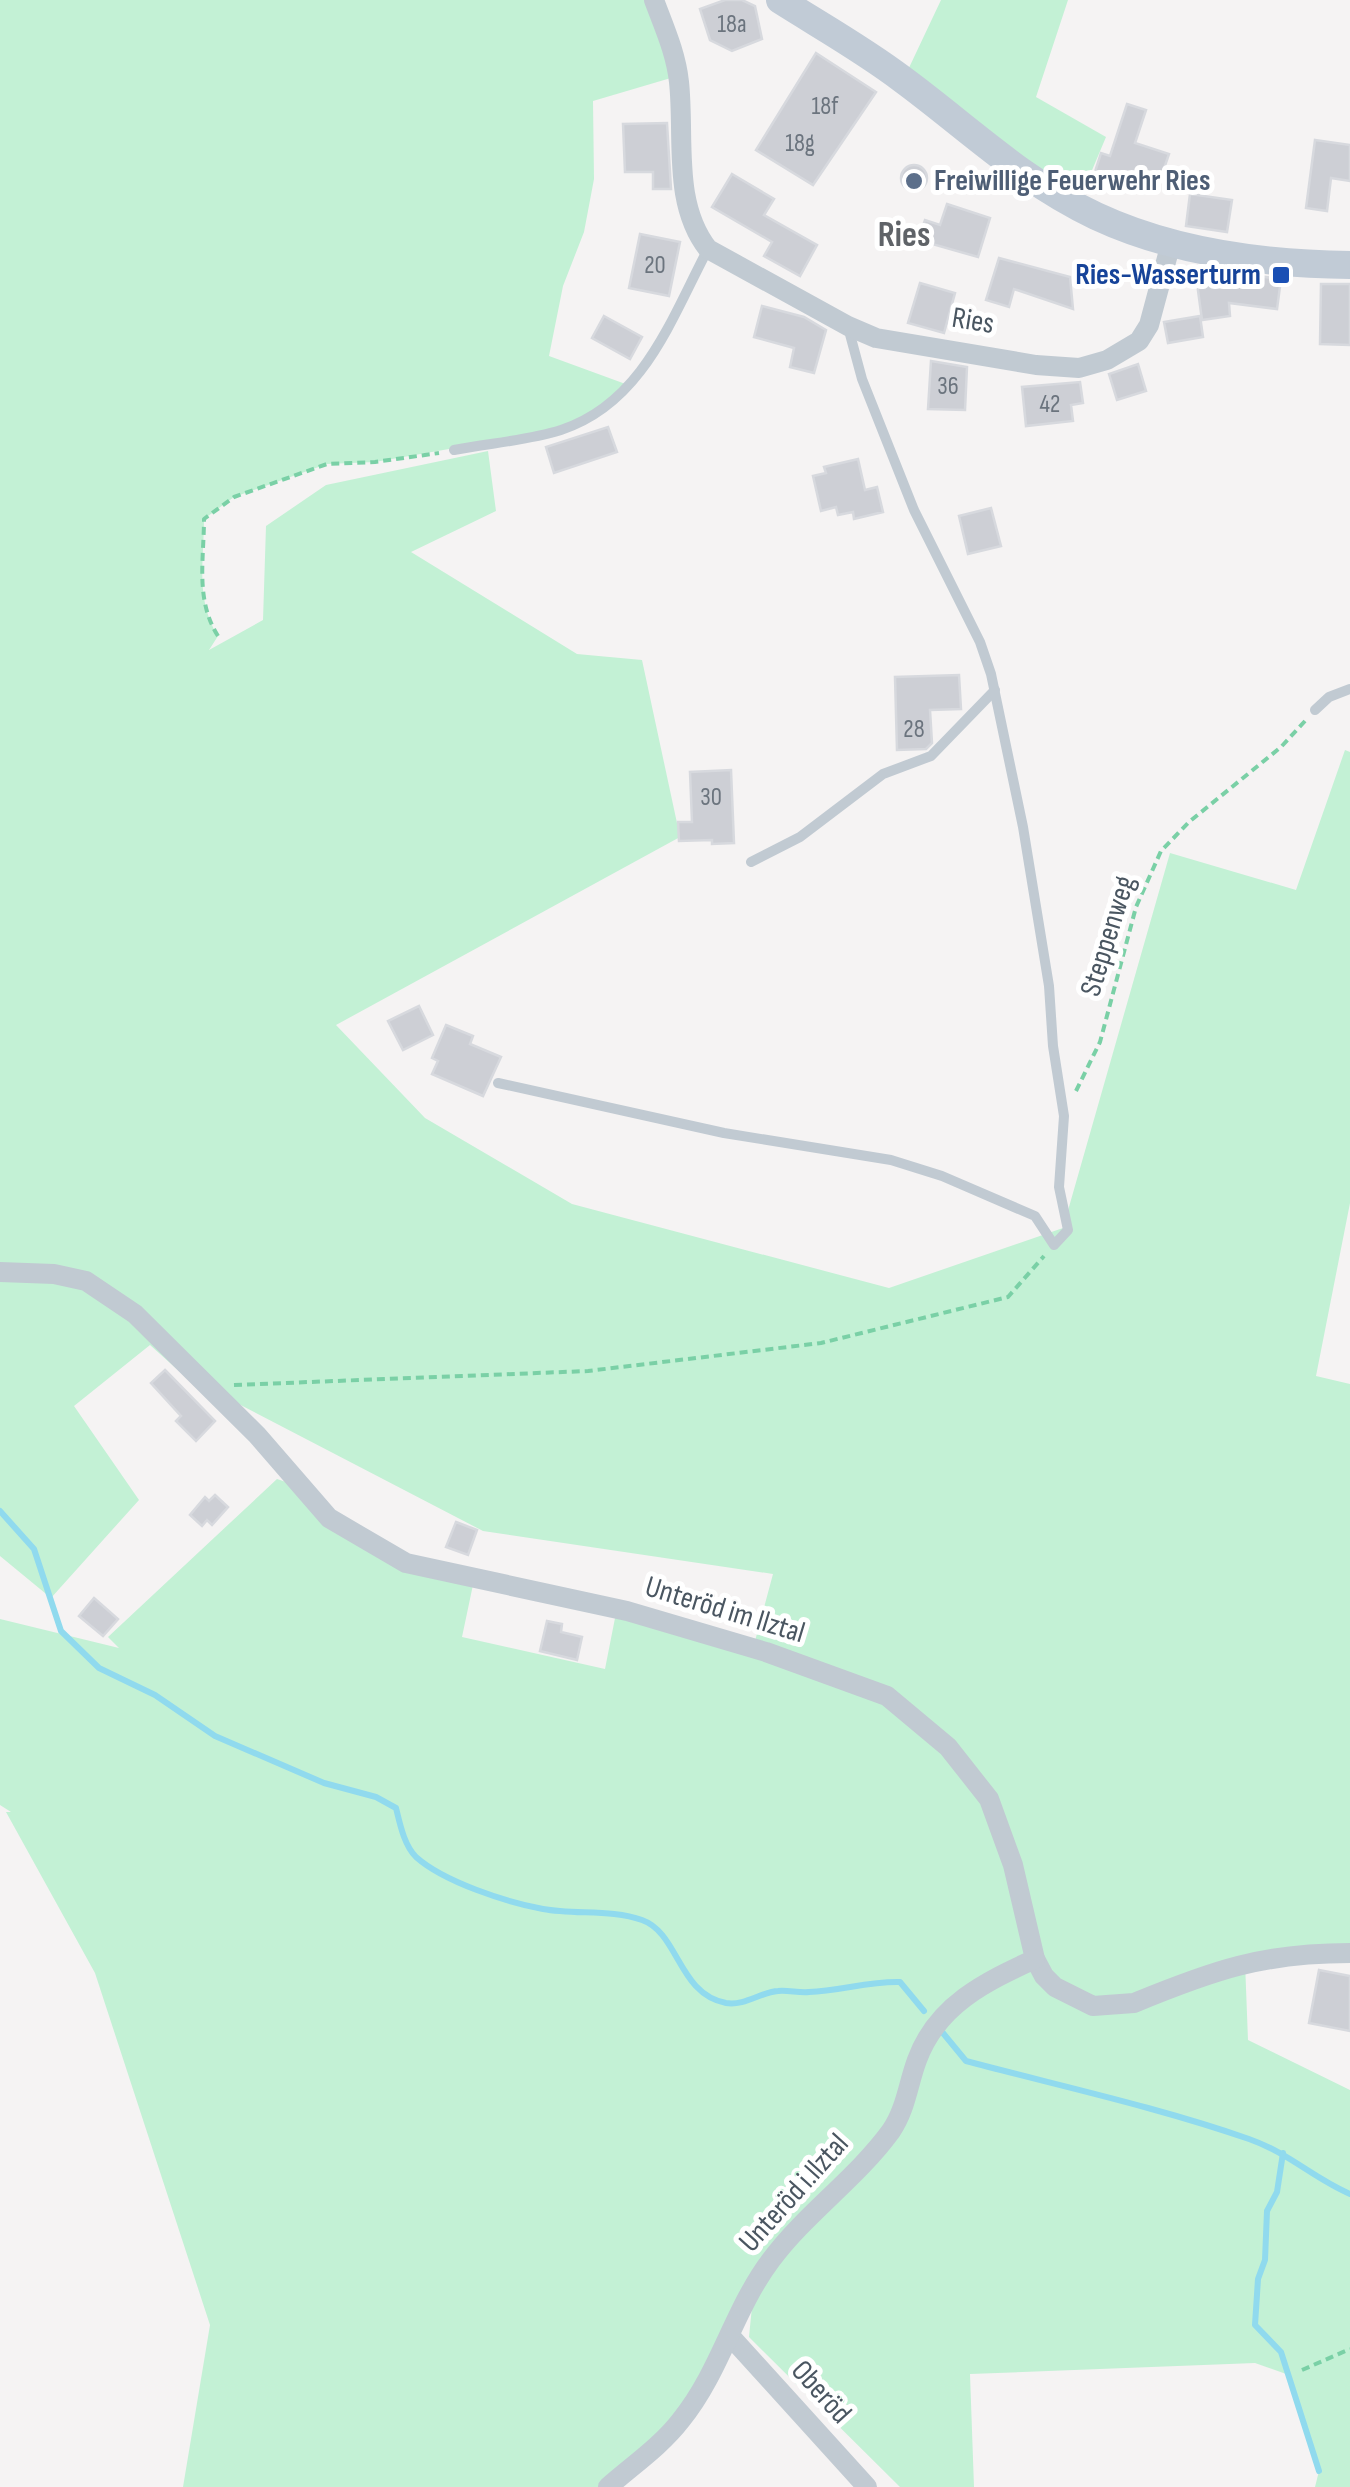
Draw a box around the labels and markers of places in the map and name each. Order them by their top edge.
place label: Freiwillige Feuerwehr Ries [934,163,1210,199]
marker: Freiwillige Feuerwehr Ries [903,170,925,192]
place label: Ries-Wasserturm [1075,257,1261,293]
marker: Ries-Wasserturm [1270,264,1292,286]

